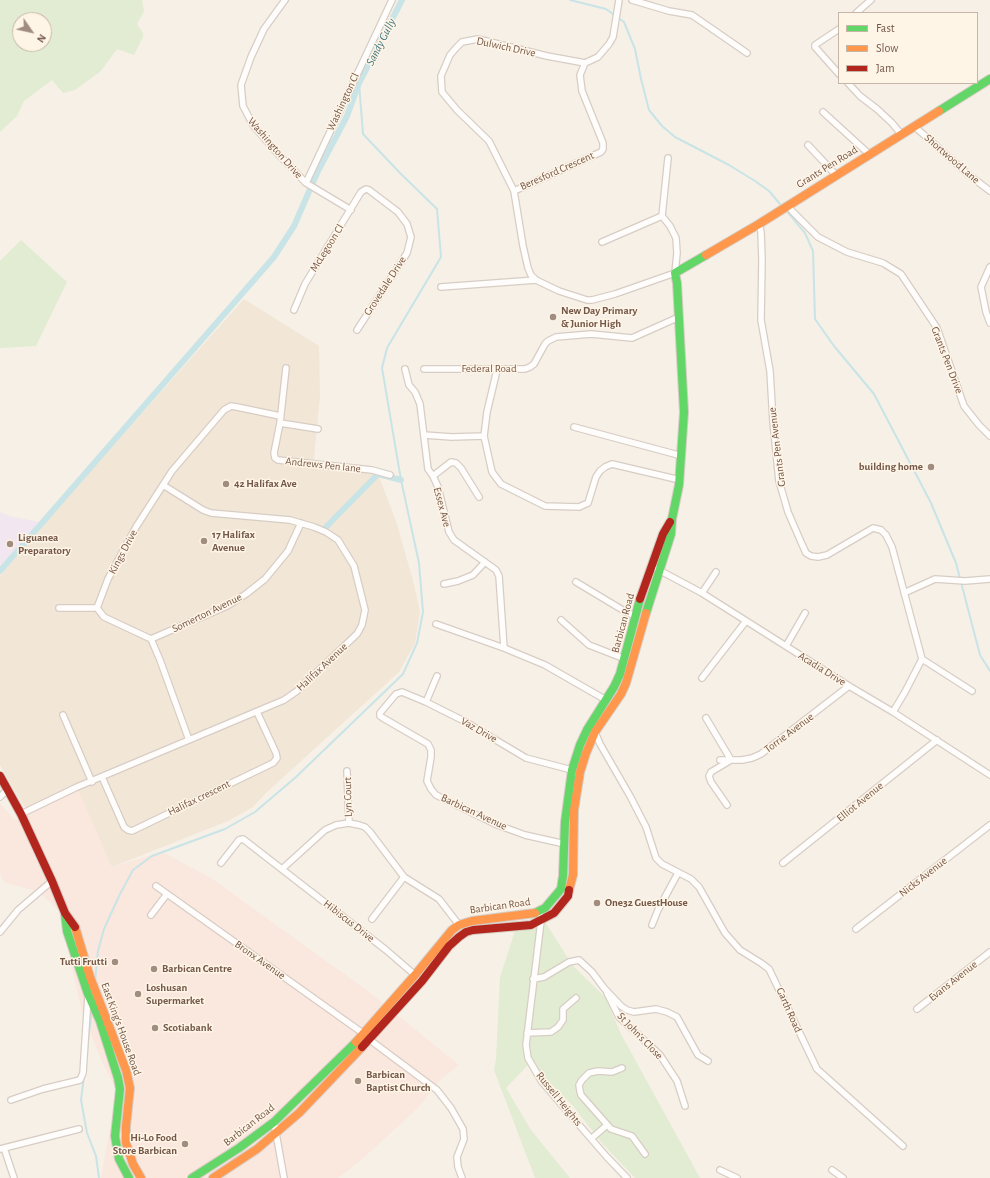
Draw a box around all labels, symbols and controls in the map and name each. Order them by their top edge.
north arrow [12,12,52,52]
legend [838,12,978,84]
water label: Sandy Gully [363,16,399,68]
text: Fast [876,22,895,34]
text: N [35,32,48,45]
street label: Dulwich Drive [475,34,537,60]
text: Slow [876,42,898,54]
text: Jam [876,62,895,74]
street label: Washington Cl [324,71,362,133]
street label: Washington Drive [245,115,305,181]
street label: Shortwood Lane [922,131,982,187]
street label: Grants Pen Road [794,143,860,191]
street label: Beresford Crescent [518,149,596,193]
street label: McLegoon Cl [307,222,347,274]
street label: Grovedale Drive [361,254,409,318]
place label: New Day Primary & Junior High [561,304,638,330]
marker: New Day Primary & Junior High [548,312,558,322]
street label: Grants Pen Drive [928,325,966,395]
street label: Federal Road [461,362,517,376]
street label: Grants Pen Avenue [766,407,788,487]
street label: Andrews Pen lane [285,454,361,476]
place label: building home [859,460,923,474]
marker: building home [926,462,936,472]
place label: 42 Halifax Ave [234,477,297,491]
marker: 42 Halifax Ave [221,479,231,489]
street label: Essex Ave [430,486,454,528]
street label: Kings Drive [106,528,140,576]
place label: 17 Halifax Avenue [212,528,255,554]
place label: Liguanea Preparatory [18,531,71,557]
marker: 17 Halifax Avenue [199,536,209,546]
marker: Liguanea Preparatory [5,539,15,549]
street label: Somerton Avenue [170,590,244,636]
street label: Barbican Road [609,592,637,654]
street label: Halifax Avenue [294,640,350,694]
street label: Acadia Drive [796,649,848,689]
street label: Torrie Avenue [762,710,816,756]
street label: Vaz Drive [458,714,500,746]
street label: Halifax crescent [166,777,232,819]
street label: Lyn Court [341,777,355,817]
street label: Elliot Avenue [834,779,886,825]
street label: Barbican Avenue [439,791,509,833]
street label: Nicks Avenue [896,854,950,900]
street label: Barbican Road [469,895,531,917]
place label: One32 GuestHouse [605,896,688,910]
street label: Hibiscus Drive [321,897,377,945]
marker: One32 GuestHouse [592,898,602,908]
street label: Bronx Avenue [232,938,288,982]
place label: Tutti Frutti [60,955,107,969]
marker: Tutti Frutti [110,957,120,967]
street label: Evans Avenue [926,958,980,1004]
place label: Barbican Centre [162,962,232,976]
marker: Barbican Centre [149,964,159,974]
street label: East King's House Road [98,981,144,1077]
place label: Loshusan Supermarket [146,981,204,1007]
street label: Garth Road [773,985,805,1035]
marker: Loshusan Supermarket [133,989,143,999]
street label: St John's Close [614,1010,666,1062]
place label: Scotiabank [163,1021,212,1035]
marker: Scotiabank [150,1023,160,1033]
place label: Barbican Baptist Church [366,1068,431,1094]
street label: Russell Heights [533,1069,585,1129]
marker: Barbican Baptist Church [353,1076,363,1086]
street label: Barbican Road [221,1101,277,1149]
place label: Hi-Lo Food Store Barbican [113,1131,177,1157]
marker: Hi-Lo Food Store Barbican [180,1139,190,1149]

